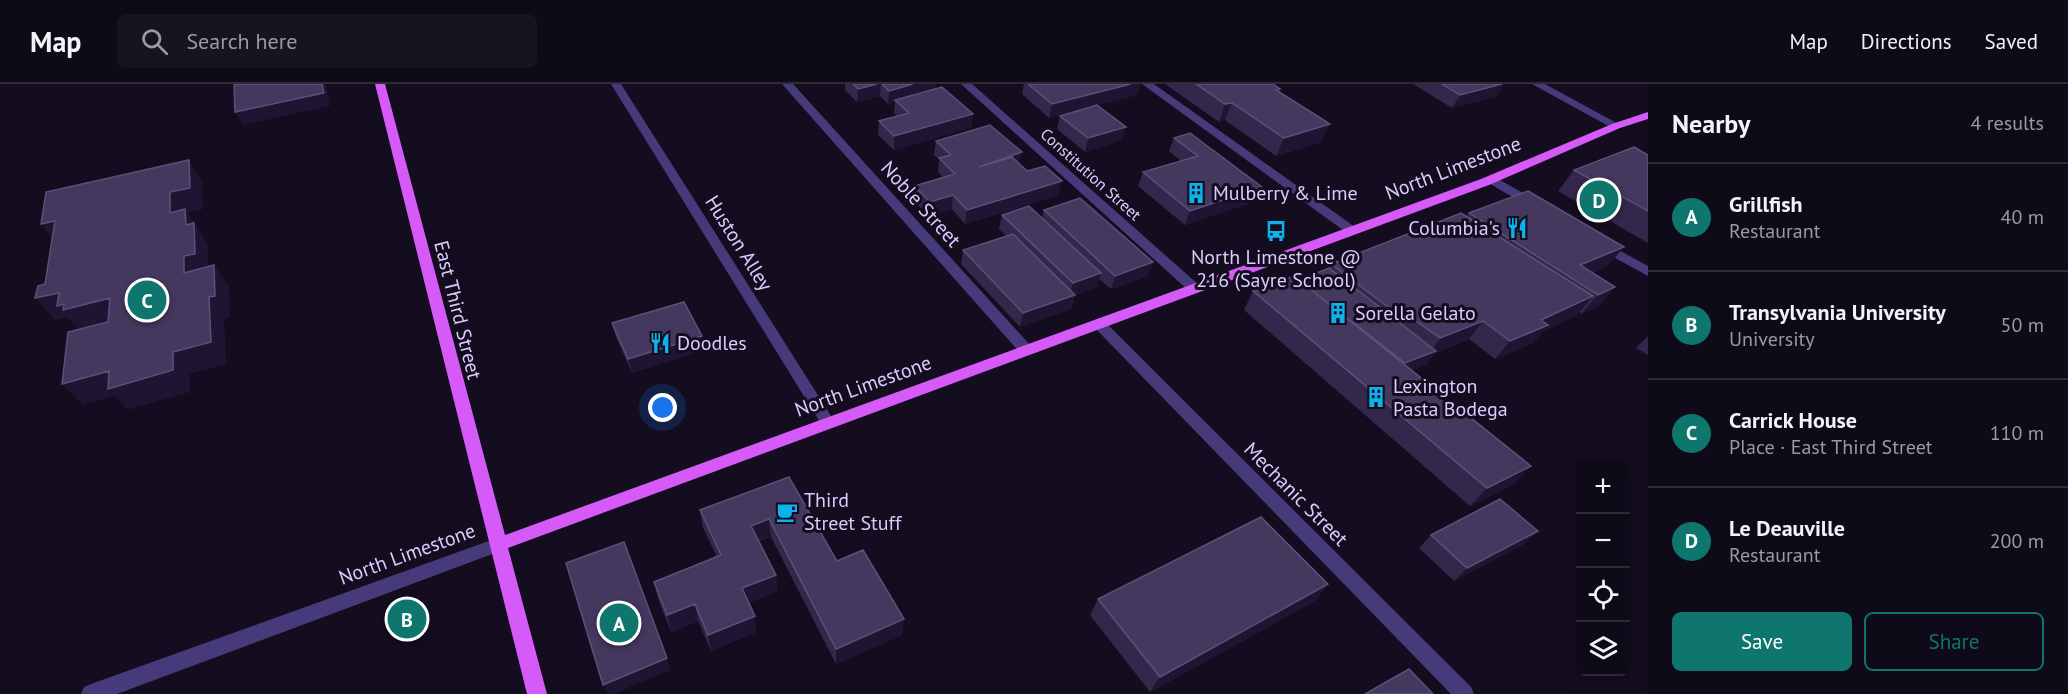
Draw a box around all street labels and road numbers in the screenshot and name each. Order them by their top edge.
street label: Constitution Street [1037,124,1146,225]
street label: North Limestone [1381,130,1525,206]
street label: Noble Street [875,155,967,253]
street label: Huston Alley [699,190,779,296]
street label: East Third Street [428,238,488,382]
street label: North Limestone [791,349,935,423]
street label: Mechanic Street [1238,436,1354,552]
street label: North Limestone [335,517,479,591]

